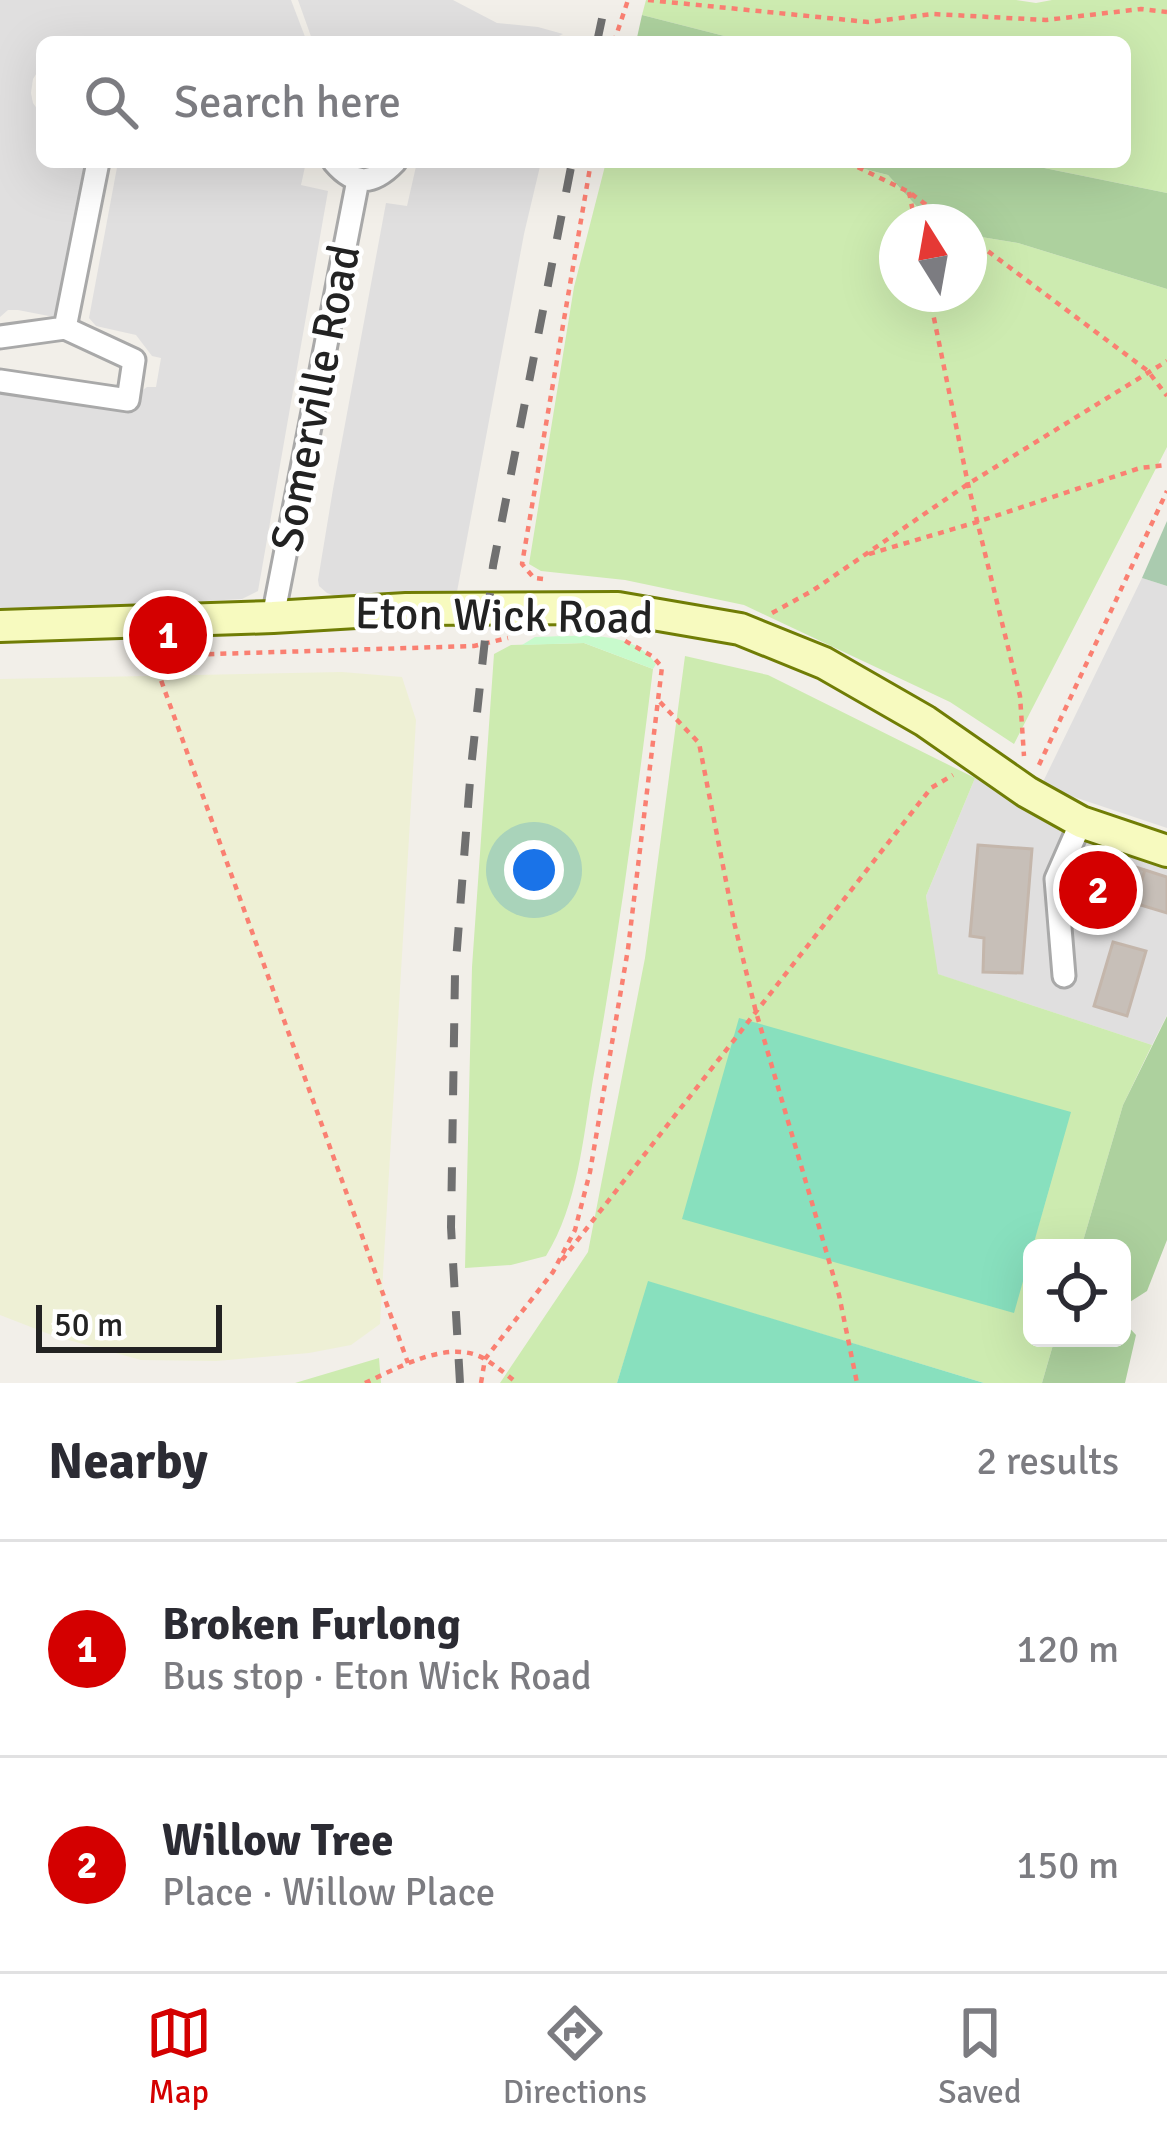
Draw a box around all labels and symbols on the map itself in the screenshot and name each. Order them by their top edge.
north arrow [879,204,987,312]
street label: Somerville Road [259,240,373,556]
street label: Eton Wick Road [354,586,654,646]
pin: 1 [129,590,207,680]
your location [504,840,564,900]
pin: 2 [1059,845,1137,935]
scale bar [36,1299,222,1352]

